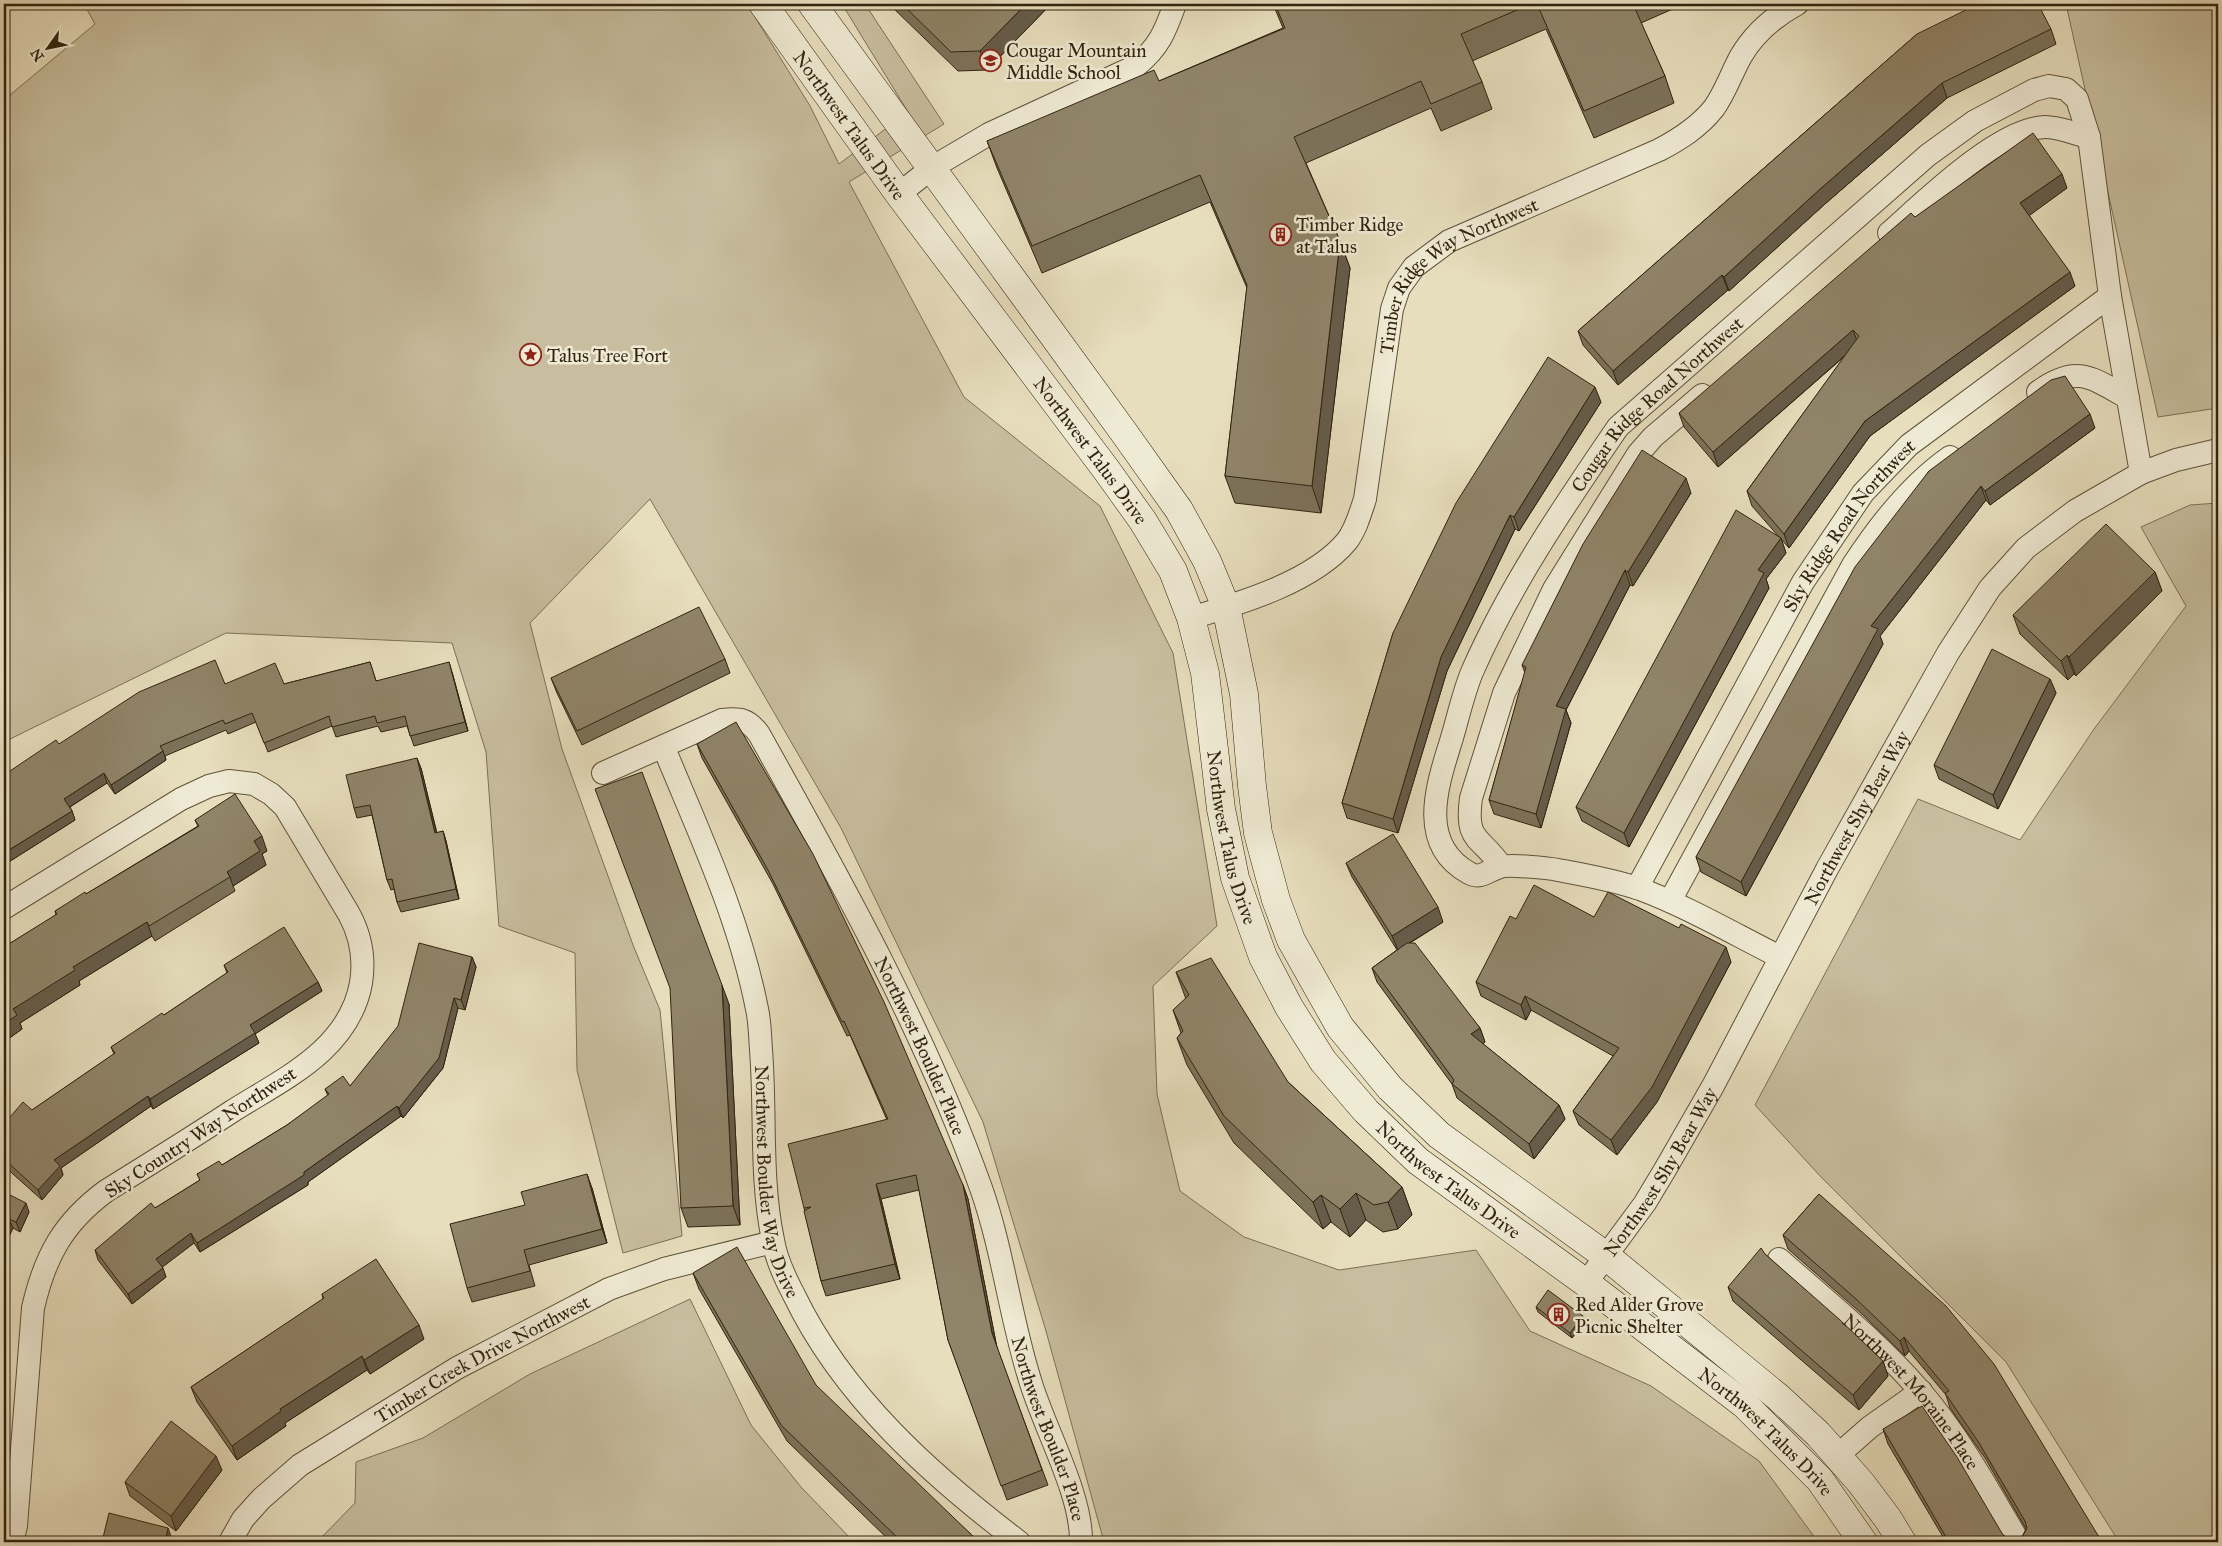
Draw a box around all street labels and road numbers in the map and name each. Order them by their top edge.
street label: Northwest Talus Drive [788,46,910,205]
street label: Timber Ridge Way Northwest [1375,193,1542,356]
street label: Cougar Ridge Road Northwest [1566,312,1748,496]
street label: Northwest Talus Drive [1029,372,1153,529]
street label: Sky Ridge Road Northwest [1778,434,1920,616]
street label: Northwest Shy Bear Way [1799,726,1915,909]
street label: Northwest Talus Drive [1202,749,1262,928]
street label: Northwest Boulder Place [869,953,971,1139]
street label: Sky Country Way Northwest [100,1062,301,1203]
street label: Northwest Boulder Way Drive [750,1065,804,1302]
street label: Northwest Shy Bear Way [1599,1082,1722,1261]
street label: Northwest Talus Drive [1371,1116,1525,1244]
street label: Timber Creek Drive Northwest [370,1290,594,1428]
street label: Northwest Moraine Place [1838,1309,1984,1474]
street label: Northwest Boulder Place [1006,1334,1090,1523]
street label: Northwest Talus Drive [1694,1363,1838,1500]

